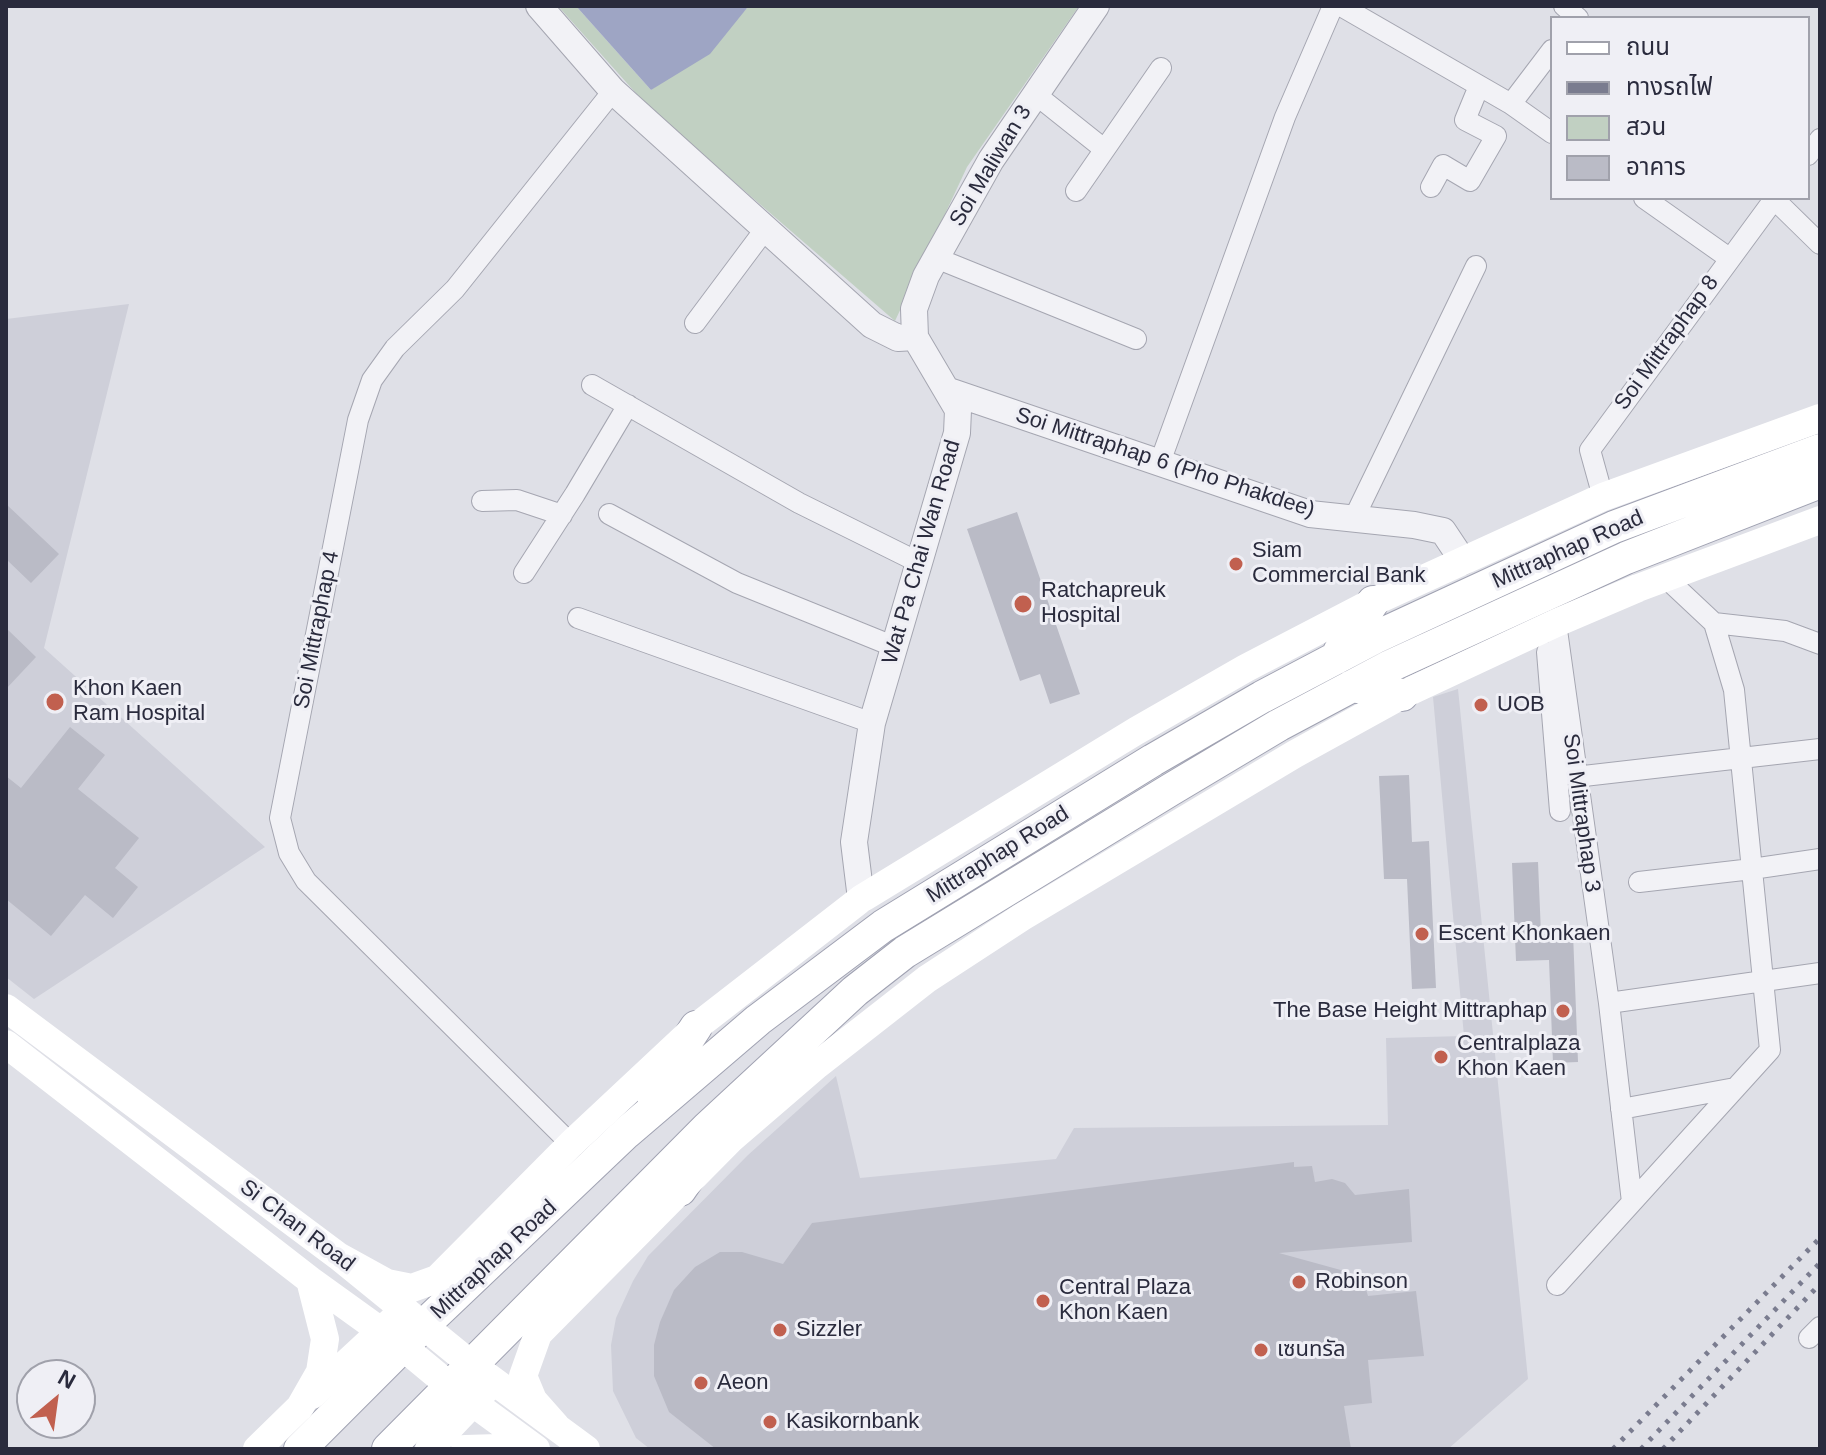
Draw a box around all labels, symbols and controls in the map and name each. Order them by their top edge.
legend [1550,16,1810,200]
text: ถนน [1626,33,1670,60]
text: ทางรถไฟ [1626,73,1713,100]
street label: Soi Maliwan 3 [944,101,1038,231]
text: สวน [1626,113,1666,140]
text: อาคาร [1626,153,1686,180]
street label: Soi Mittraphap 8 [1609,270,1725,416]
street label: Soi Mittraphap 6 (Pho Phakdee) [1012,402,1318,524]
street label: Wat Pa Chai Wan Road [877,437,967,667]
street label: Mittraphap Road [1488,505,1648,595]
place label: Siam Commercial Bank [1252,538,1426,590]
street label: Soi Mittraphap 4 [289,549,345,711]
marker: Siam Commercial Bank [1227,555,1245,573]
place label: Ratchapreuk Hospital [1041,578,1166,630]
marker: Ratchapreuk Hospital [1012,593,1034,615]
place label: Khon Kaen Ram Hospital [73,676,205,728]
marker: Khon Kaen Ram Hospital [44,691,66,713]
place label: UOB [1497,692,1545,718]
marker: UOB [1472,696,1490,714]
street label: Soi Mittraphap 3 [1557,732,1605,894]
street label: Mittraphap Road [922,801,1074,909]
place label: Escent Khonkaen [1438,921,1610,947]
marker: Escent Khonkaen [1413,925,1431,943]
place label: The Base Height Mittraphap [1273,998,1547,1024]
marker: The Base Height Mittraphap [1554,1002,1572,1020]
place label: Centralplaza Khon Kaen [1457,1031,1581,1082]
marker: Centralplaza Khon Kaen [1432,1048,1450,1066]
street label: Si Chan Road [234,1174,360,1278]
street label: Mittraphap Road [426,1195,562,1325]
place label: Robinson [1315,1269,1408,1295]
marker: Robinson [1290,1273,1308,1291]
place label: Central Plaza Khon Kaen [1059,1275,1191,1326]
marker: Central Plaza Khon Kaen [1034,1292,1052,1310]
place label: Sizzler [796,1317,862,1343]
marker: Sizzler [771,1321,789,1339]
place label: เซนทรัล [1277,1337,1346,1363]
marker: เซนทรัล [1252,1341,1270,1359]
north arrow [16,1359,96,1439]
text: N [54,1365,80,1394]
place label: Aeon [717,1370,768,1396]
marker: Aeon [692,1374,710,1392]
place label: Kasikornbank [786,1409,919,1435]
marker: Kasikornbank [761,1413,779,1431]

